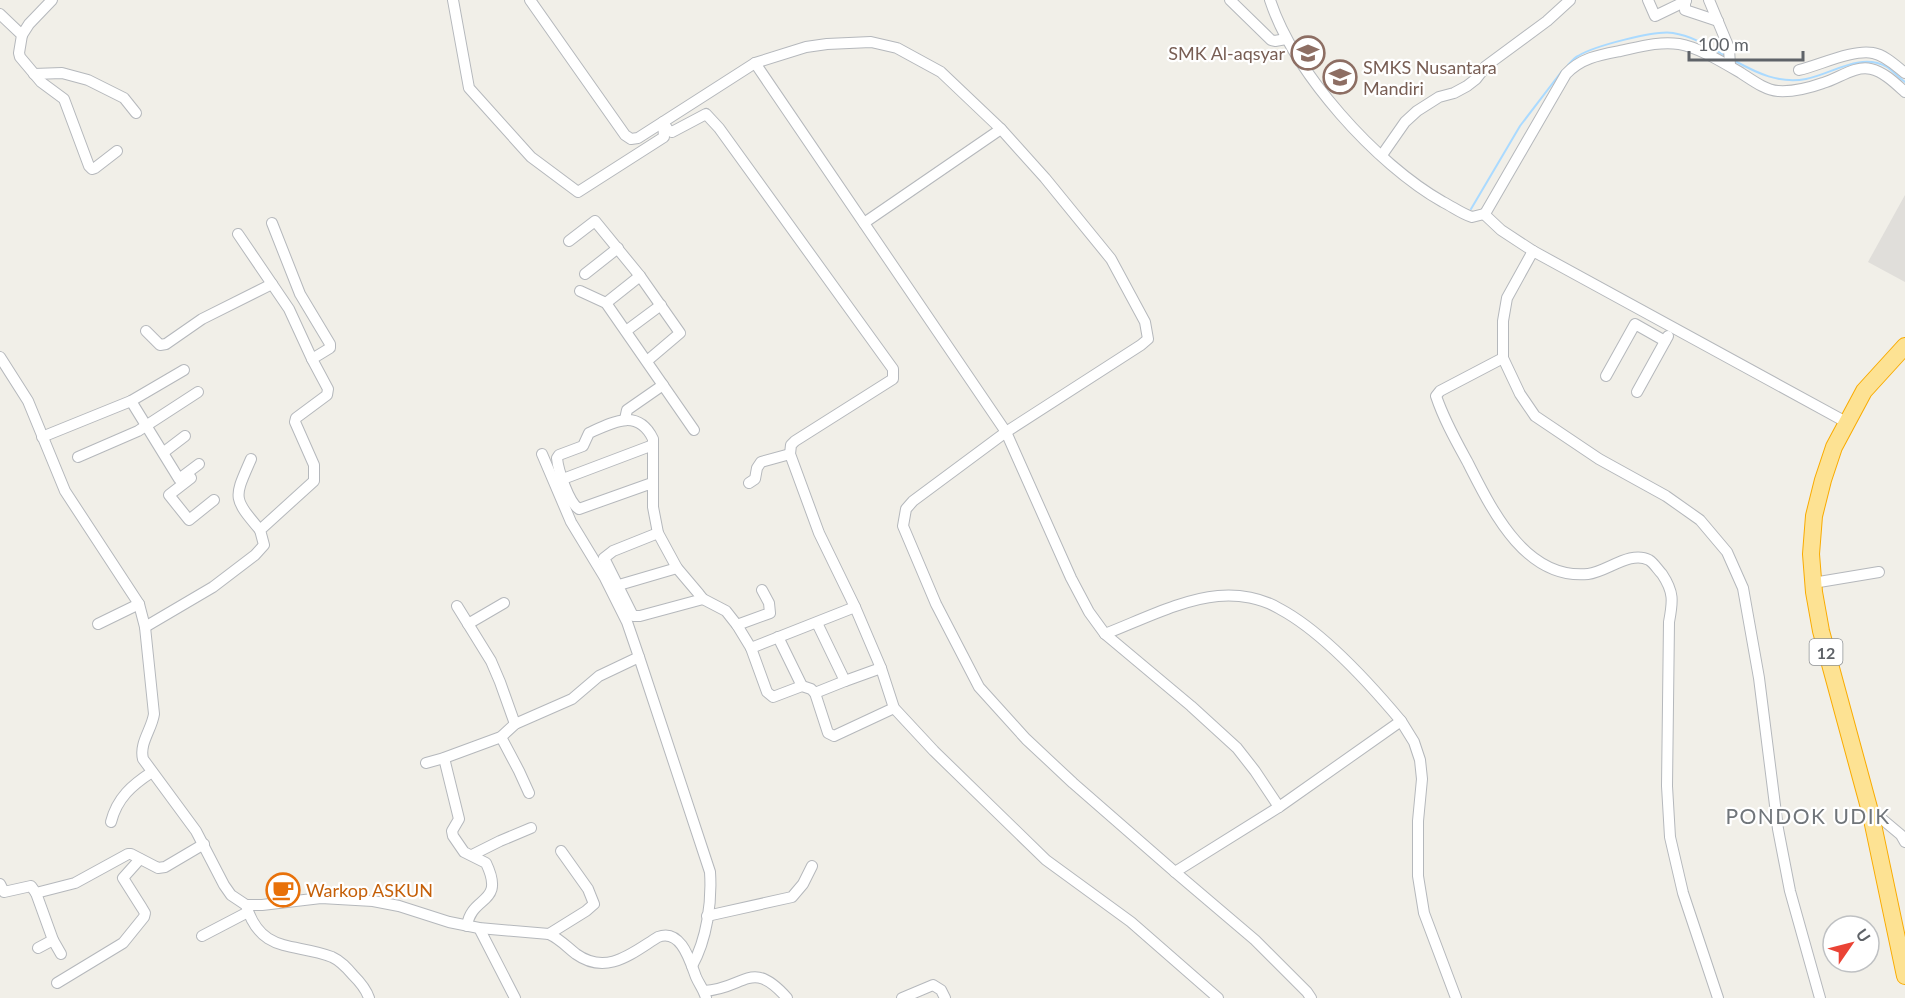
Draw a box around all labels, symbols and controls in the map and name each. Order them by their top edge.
scale bar [1689,24,1803,62]
text: 100 m [1698,33,1749,55]
school or university icon: SMK Al-aqsyar [1290,35,1326,71]
place label: SMK Al-aqsyar [1168,42,1285,64]
place label: SMKS Nusantara Mandiri [1363,56,1497,99]
school or university icon: SMKS Nusantara Mandiri [1322,59,1358,95]
road number: 12 [1810,639,1842,665]
district label: PONDOK UDIK [1725,803,1891,828]
cafe icon: Warkop ASKUN [265,872,301,908]
place label: Warkop ASKUN [306,879,433,901]
north arrow [1821,914,1881,974]
text: U [1853,925,1875,945]

